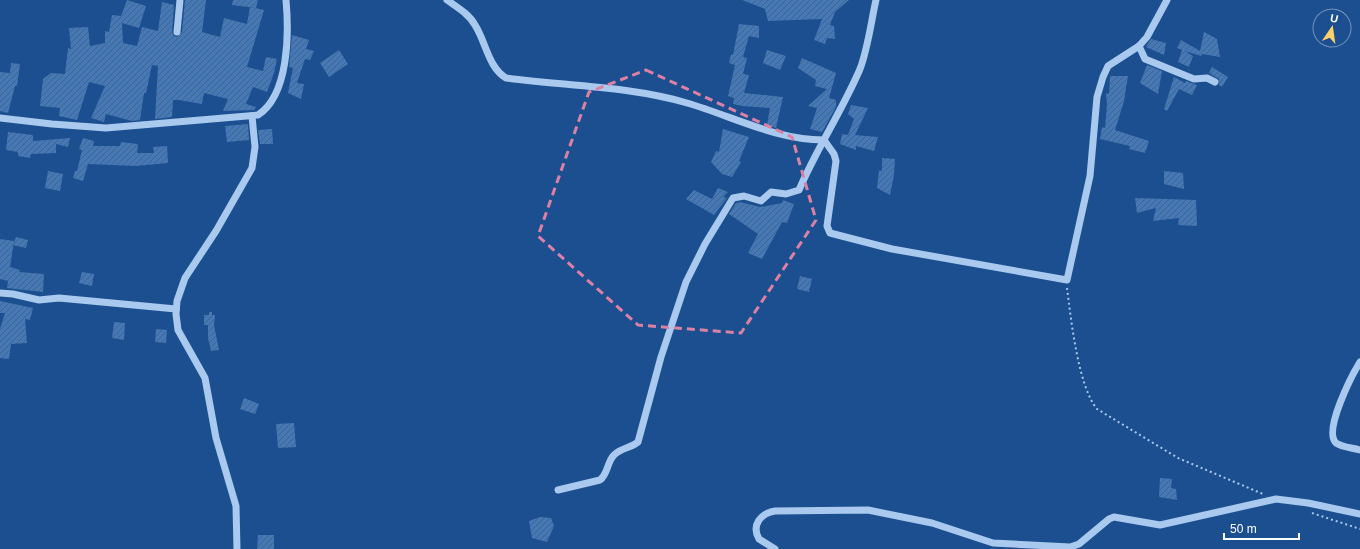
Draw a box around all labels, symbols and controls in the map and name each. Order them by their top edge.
north arrow [1312,8,1352,48]
text: U [1329,12,1340,25]
scale bar [1224,515,1299,541]
text: 50 m [1230,522,1257,536]

